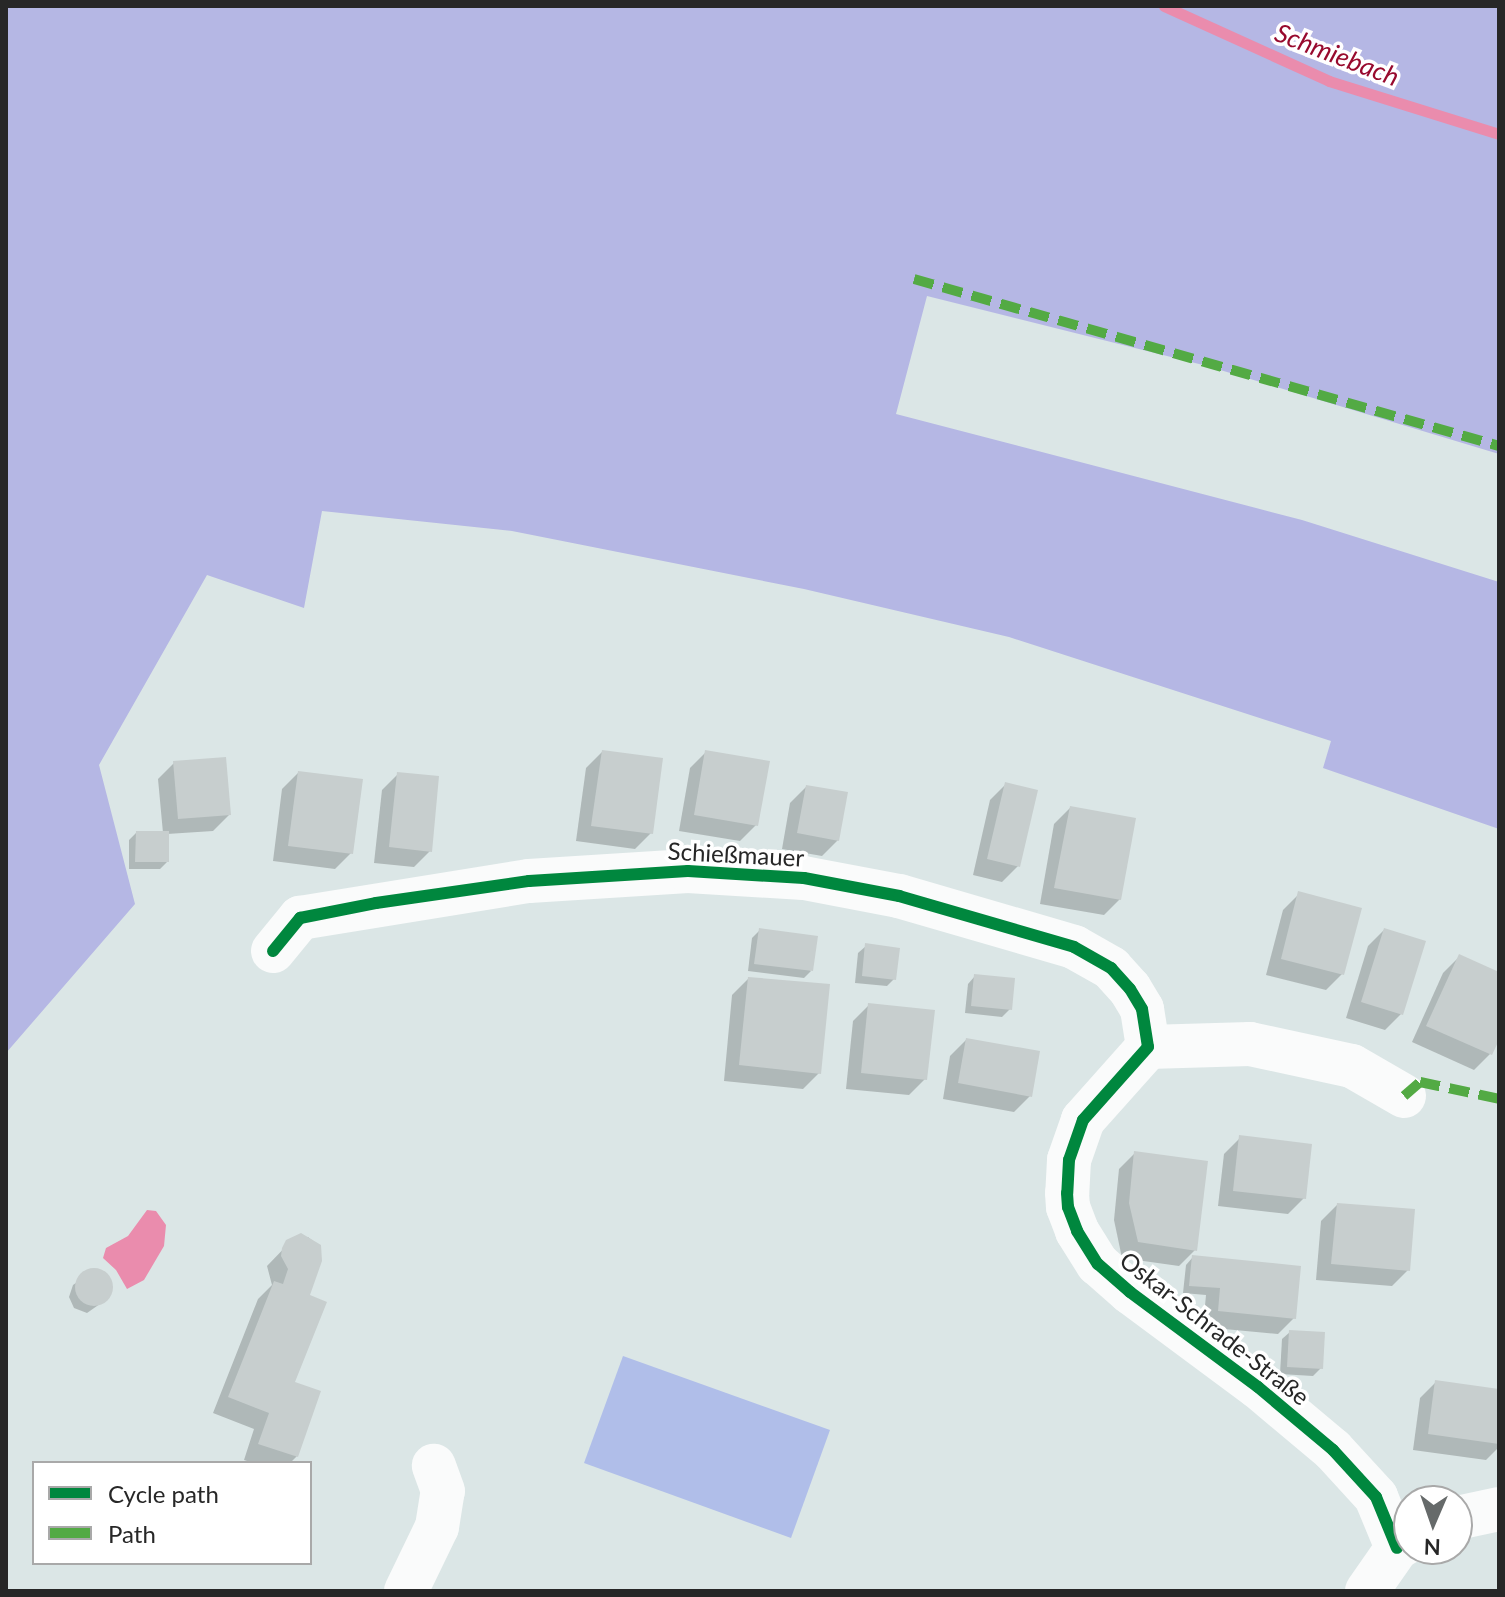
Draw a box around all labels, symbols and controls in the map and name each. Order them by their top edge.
water label: Schmiebach [1271,17,1403,93]
street label: Schießmauer [667,836,805,872]
street label: Oskar-Schrade-Straße [1115,1245,1315,1411]
legend [32,1461,312,1565]
text: Cycle path [108,1479,219,1508]
north arrow [1393,1485,1473,1565]
text: Path [108,1519,156,1548]
text: N [1423,1534,1441,1561]

